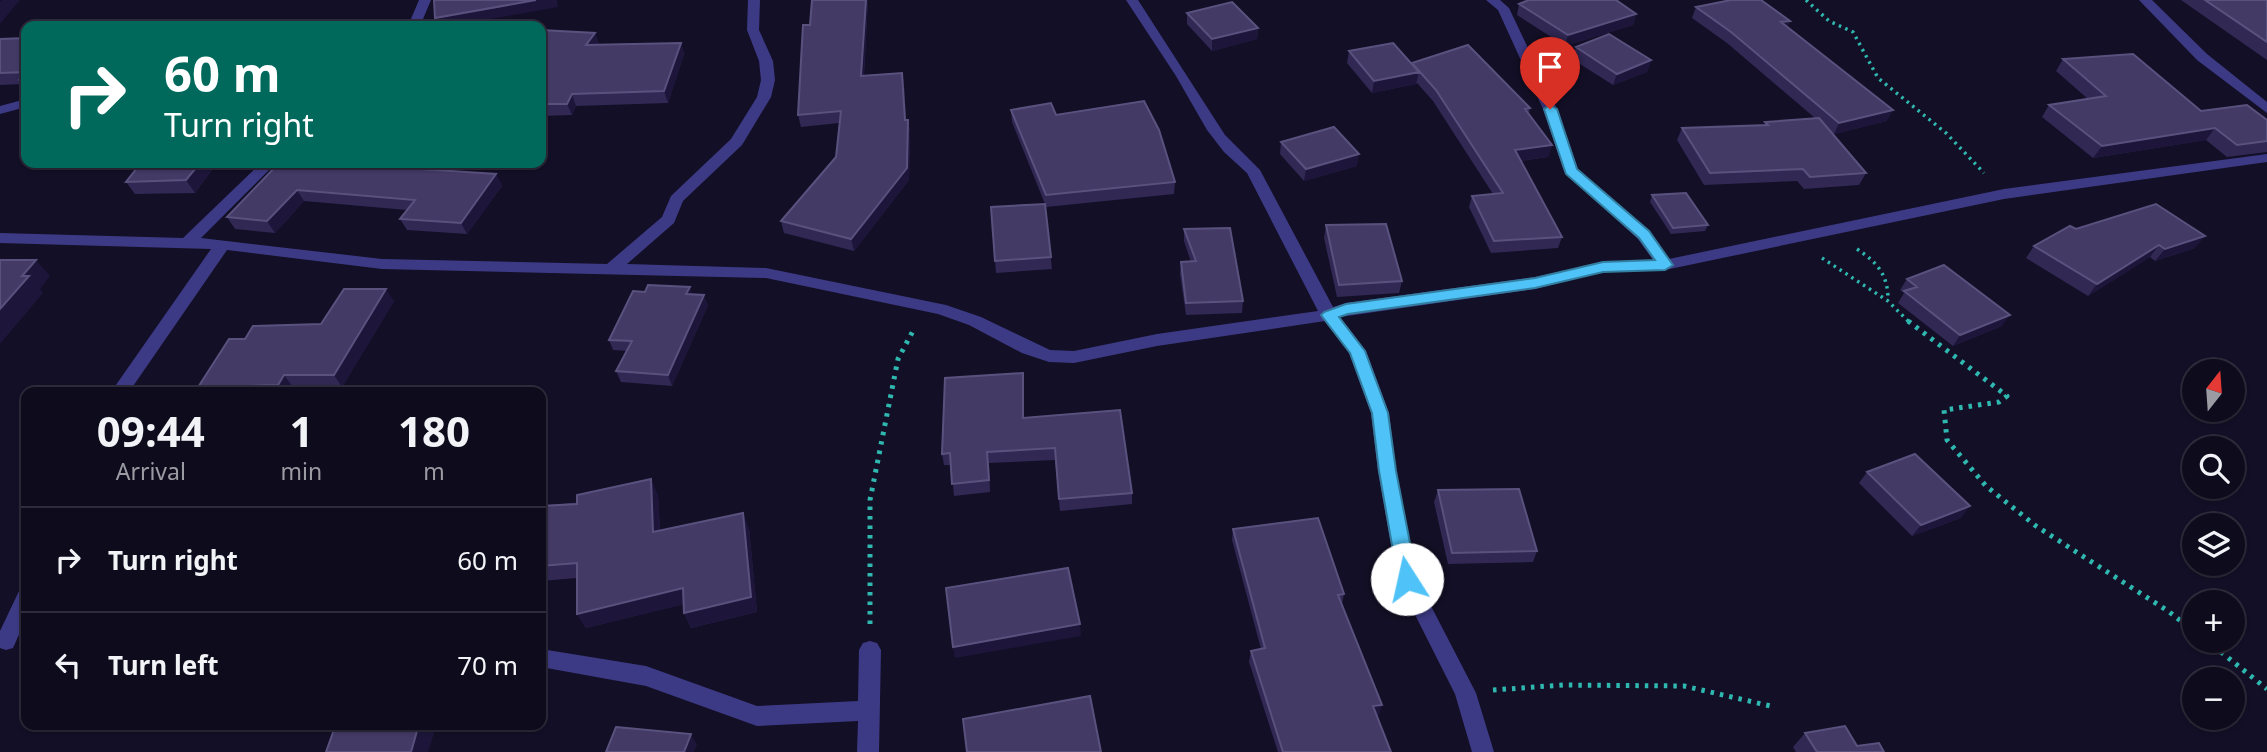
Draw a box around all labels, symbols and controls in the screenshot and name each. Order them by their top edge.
pin [1520,37,1580,109]
text: 60 m [164,40,281,106]
icon: arrive [1531,48,1569,86]
icon: right [49,49,140,140]
text: Turn right [164,103,314,146]
north arrow [2182,359,2245,422]
map controls [2182,359,2245,730]
text: 09:44 [97,402,205,459]
text: 1 [289,402,313,459]
text: 180 [398,402,470,459]
button: search [2182,436,2245,499]
text: Arrival [116,455,186,487]
text: min [281,455,322,487]
text: m [423,455,445,487]
button: layers [2182,513,2245,576]
icon: right [49,541,87,579]
text: Turn right [108,542,238,578]
text: 60 m [457,542,518,578]
position arrow [1370,542,1444,616]
button: + [2182,590,2245,653]
icon: left [49,646,87,684]
text: Turn left [108,647,219,683]
text: 70 m [457,647,518,683]
button: − [2182,667,2245,730]

